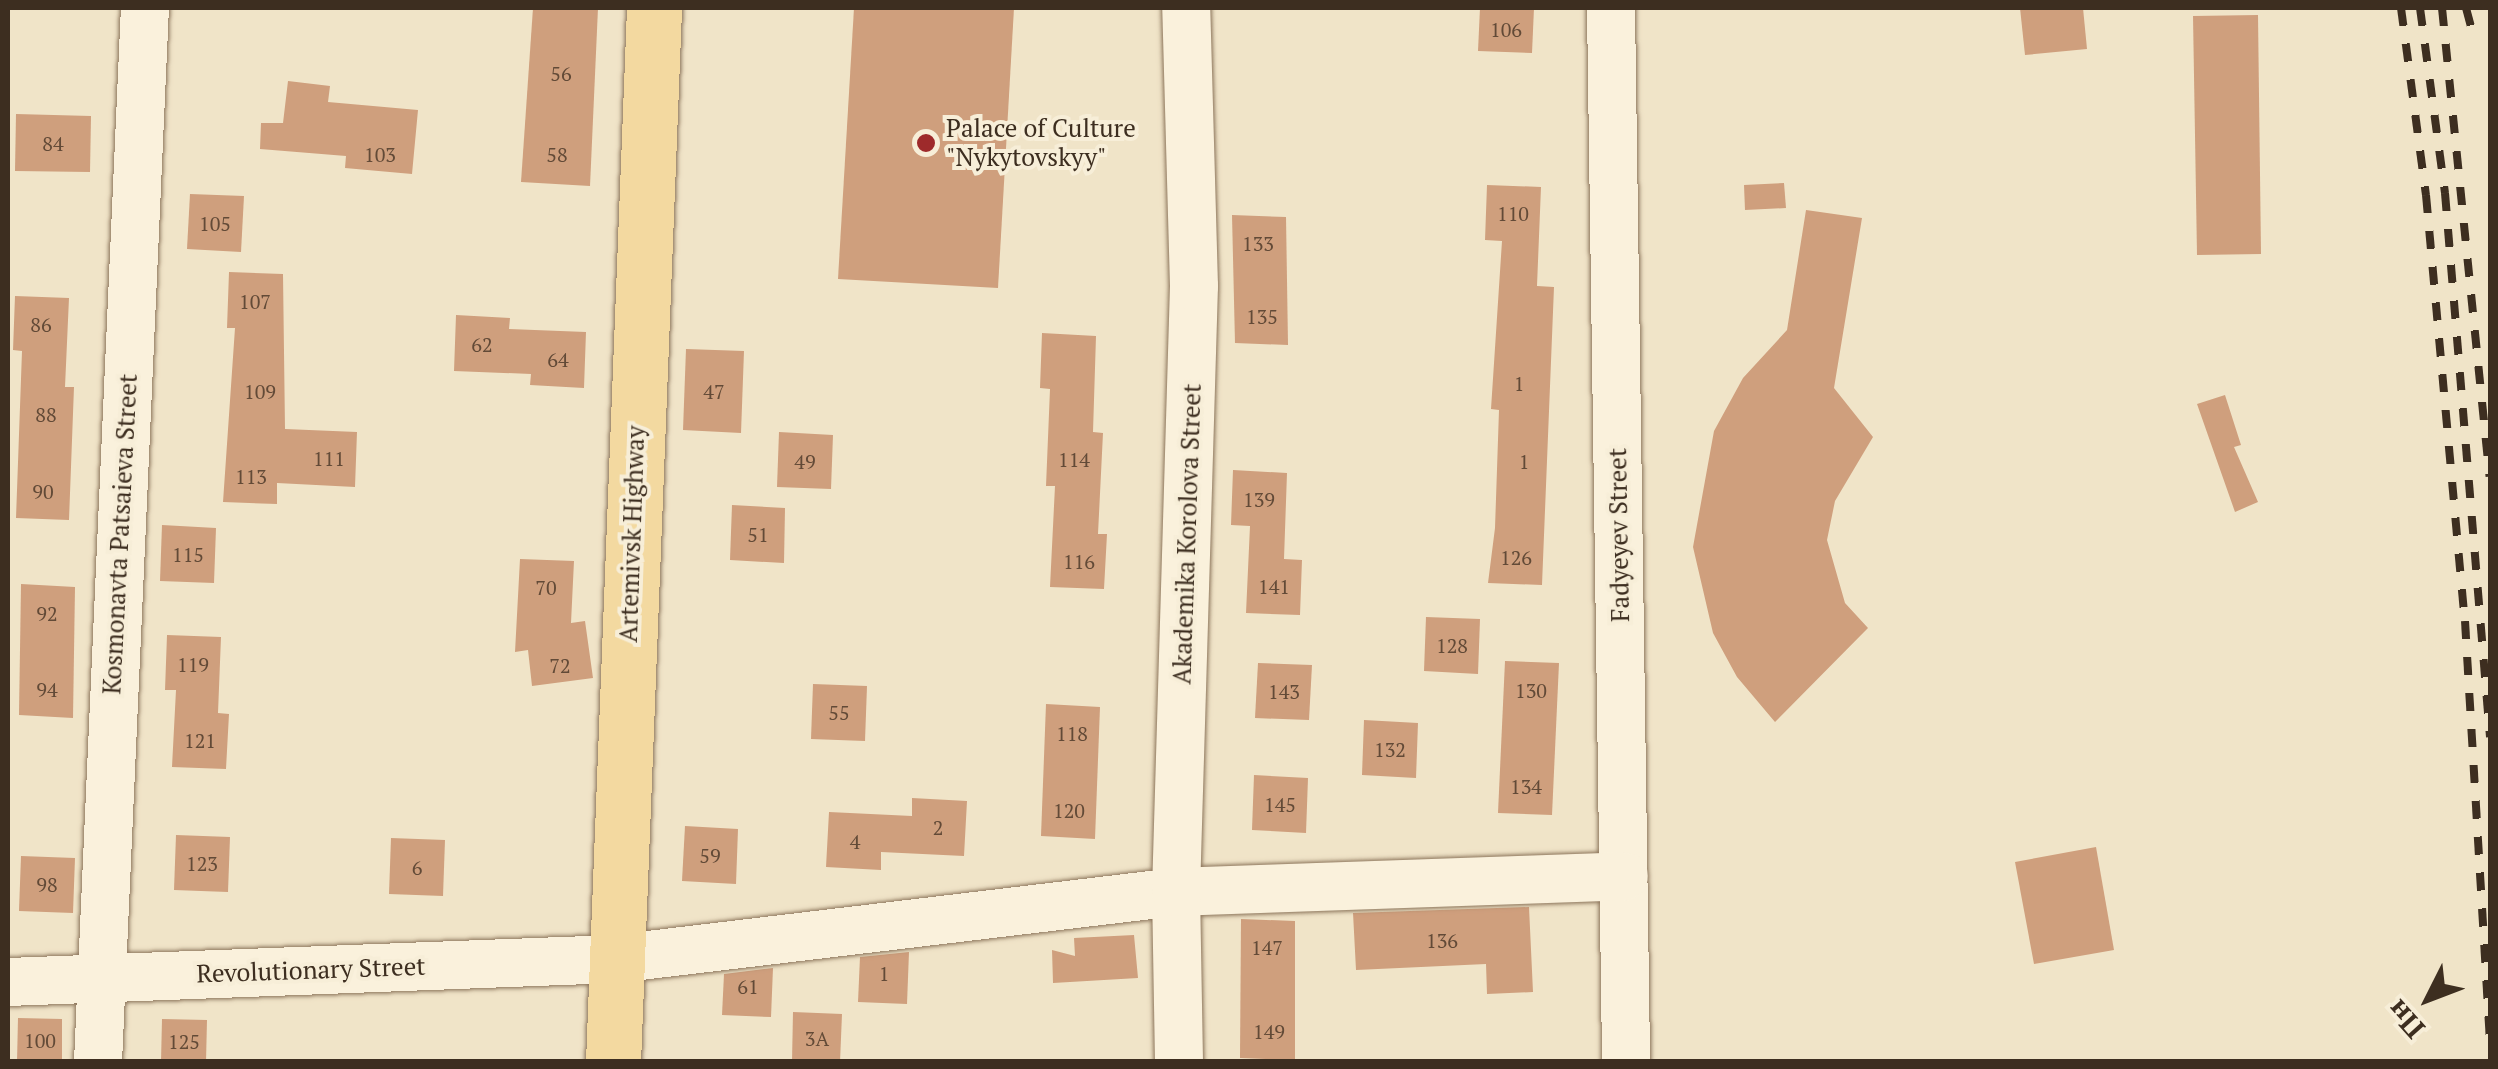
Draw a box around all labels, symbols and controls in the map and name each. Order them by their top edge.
house number: 106 [1490,17,1522,41]
house number: 56 [550,61,572,85]
place label: Palace of Culture "Nykytovskyy" [946,114,1136,173]
house number: 84 [42,131,64,155]
marker: Palace of Culture "Nykytovskyy" [915,132,937,154]
house number: 103 [364,142,396,166]
house number: 58 [546,142,568,166]
house number: 110 [1497,201,1529,225]
house number: 105 [199,211,231,235]
house number: 133 [1242,231,1274,255]
house number: 107 [239,289,271,313]
house number: 135 [1246,304,1278,328]
house number: 86 [30,312,52,336]
house number: 62 [471,332,493,356]
house number: 64 [547,347,569,371]
house number: 1 [1514,371,1524,395]
street label: Kosmonavta Patsaieva Street [97,373,143,695]
house number: 109 [244,379,276,403]
house number: 47 [703,379,725,403]
street label: Akademika Korolova Street [1167,383,1207,685]
house number: 88 [35,402,57,426]
street label: Artemivsk Highway [613,425,651,643]
house number: 111 [313,446,345,470]
house number: 114 [1058,447,1090,471]
street label: Fadyeyev Street [1602,448,1636,622]
house number: 49 [794,449,816,473]
house number: 1 [1519,449,1529,473]
house number: 113 [235,464,267,488]
house number: 90 [32,479,54,503]
house number: 139 [1243,487,1275,511]
house number: 51 [747,522,769,546]
house number: 115 [172,542,204,566]
house number: 126 [1500,545,1532,569]
house number: 116 [1063,549,1095,573]
house number: 141 [1258,574,1290,598]
house number: 70 [535,575,557,599]
house number: 92 [36,601,58,625]
house number: 128 [1436,633,1468,657]
house number: 119 [177,652,209,676]
house number: 72 [549,653,571,677]
house number: 94 [36,677,58,701]
house number: 130 [1515,678,1547,702]
house number: 143 [1268,679,1300,703]
house number: 55 [828,700,850,724]
house number: 118 [1056,721,1088,745]
house number: 121 [184,728,216,752]
house number: 132 [1374,737,1406,761]
house number: 134 [1510,774,1542,798]
house number: 145 [1264,792,1296,816]
house number: 120 [1053,798,1085,822]
house number: 2 [933,815,943,839]
house number: 4 [850,829,860,853]
house number: 59 [699,843,721,867]
house number: 123 [186,851,218,875]
house number: 6 [412,855,422,879]
house number: 98 [36,872,58,896]
house number: 136 [1426,928,1458,952]
house number: 147 [1251,935,1283,959]
north arrow [2378,949,2478,1049]
street label: Revolutionary Street [196,951,426,989]
house number: 1 [879,961,889,985]
house number: 61 [737,974,759,998]
text: Пн [2378,992,2432,1047]
house number: 149 [1253,1019,1285,1043]
house number: 3А [805,1026,829,1050]
house number: 100 [24,1028,56,1052]
house number: 125 [168,1029,200,1053]

